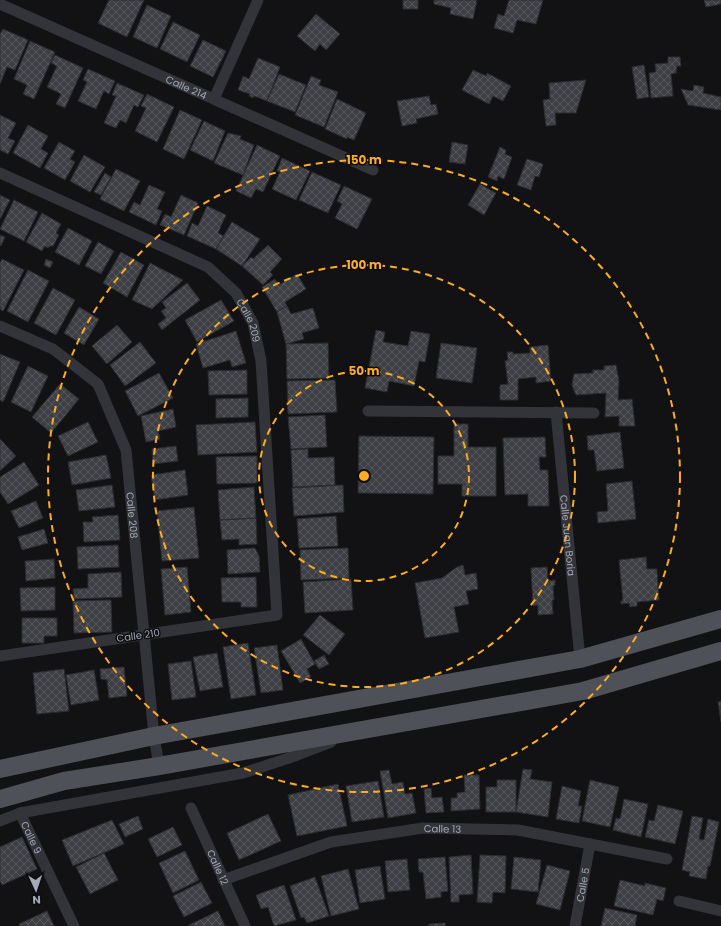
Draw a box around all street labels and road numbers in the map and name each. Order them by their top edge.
street label: Calle 214 [163,72,209,103]
street label: Calle 209 [233,296,264,344]
street label: Calle 208 [122,491,142,539]
street label: Calle Juan Boria [556,494,579,577]
street label: Calle 210 [115,625,161,646]
street label: Calle 9 [17,819,45,856]
street label: Calle 13 [424,821,461,837]
street label: Calle 12 [203,847,232,888]
street label: Calle 5 [573,866,594,903]

